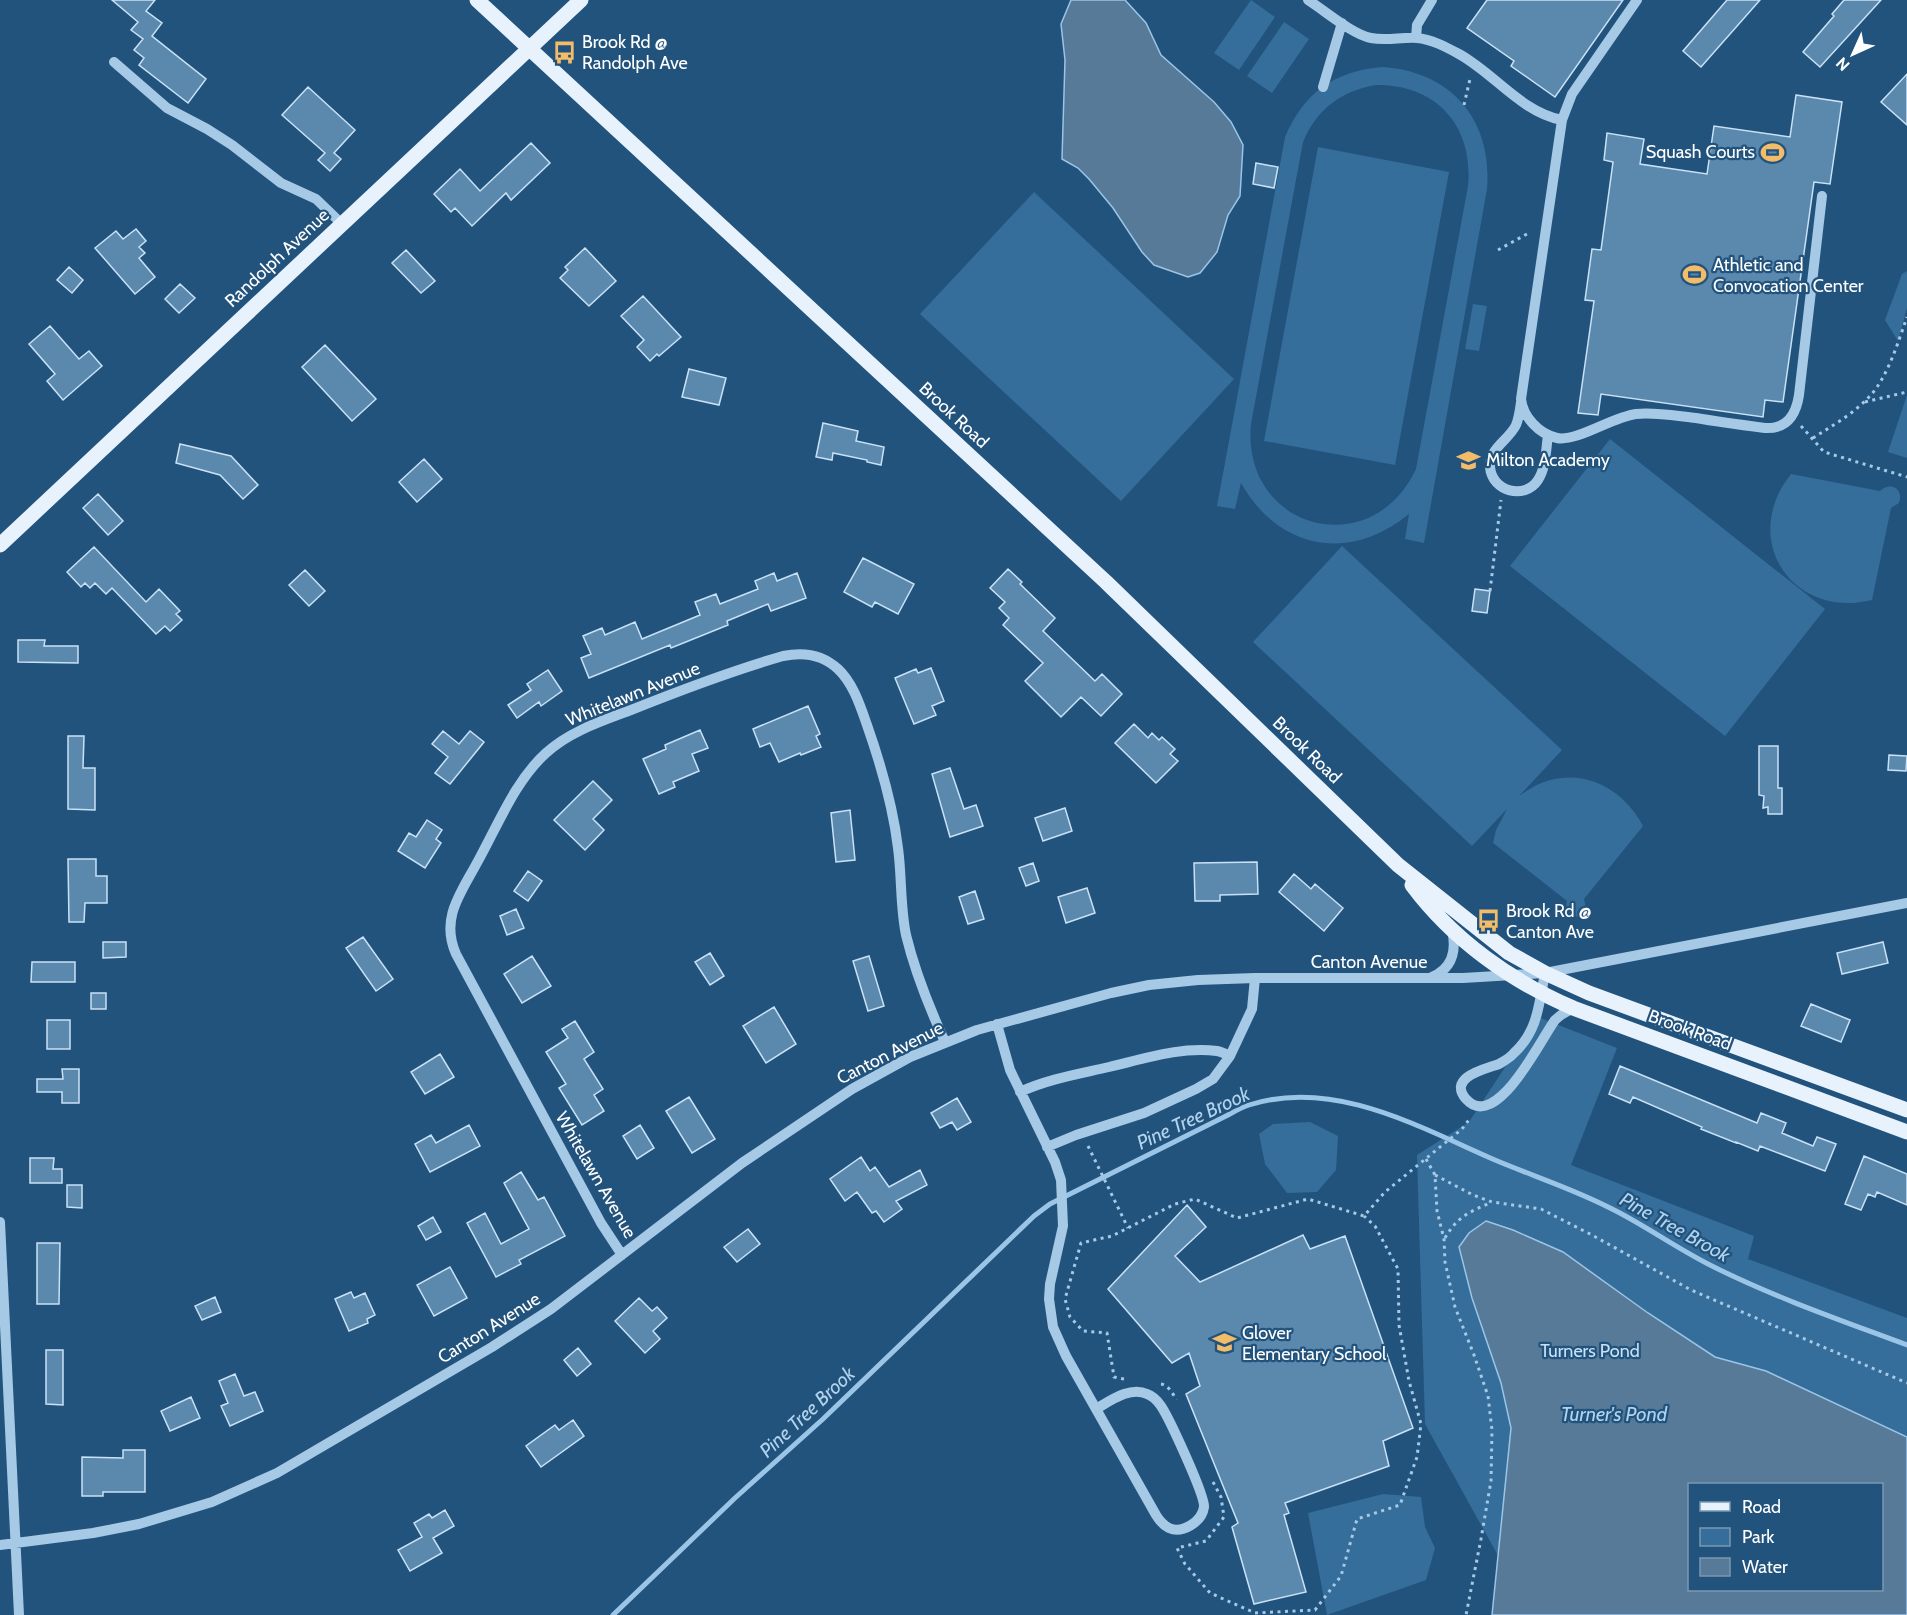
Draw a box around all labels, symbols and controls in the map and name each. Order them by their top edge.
north arrow [1823,24,1883,84]
place label: Brook Rd @ Randolph Ave [582,31,688,74]
bus stop icon: Brook Rd @ Randolph Ave [551,39,577,65]
text: N [1832,54,1853,75]
sports icon: Squash Courts [1760,139,1786,165]
place label: Squash Courts [1646,141,1755,163]
street label: Randolph Avenue [220,204,334,312]
place label: Athletic and Convocation Center [1713,254,1864,297]
sports icon: Athletic and Convocation Center [1682,262,1708,288]
street label: Brook Road [915,377,993,453]
school or university icon: Milton Academy [1455,447,1481,473]
place label: Milton Academy [1486,449,1610,471]
street label: Whitelawn Avenue [563,657,703,731]
street label: Brook Road [1268,712,1346,788]
place label: Brook Rd @ Canton Ave [1506,900,1594,943]
bus stop icon: Brook Rd @ Canton Ave [1475,908,1501,934]
street label: Canton Avenue [1311,951,1427,973]
street label: Brook Road [1645,1005,1735,1055]
street label: Canton Avenue [833,1017,947,1089]
water label: Pine Tree Brook [1133,1081,1255,1155]
street label: Whitelawn Avenue [551,1108,641,1242]
water label: Pine Tree Brook [1616,1187,1735,1268]
street label: Canton Avenue [434,1288,544,1368]
place label: Glover Elementary School [1242,1322,1387,1365]
school or university icon: Glover Elementary School [1211,1330,1237,1356]
park label: Turners Pond [1540,1340,1640,1362]
water label: Pine Tree Brook [754,1361,861,1462]
water label: Turner's Pond [1561,1402,1668,1426]
legend [1688,1483,1883,1591]
text: Road [1742,1496,1781,1518]
text: Park [1742,1526,1775,1548]
text: Water [1742,1556,1788,1578]

